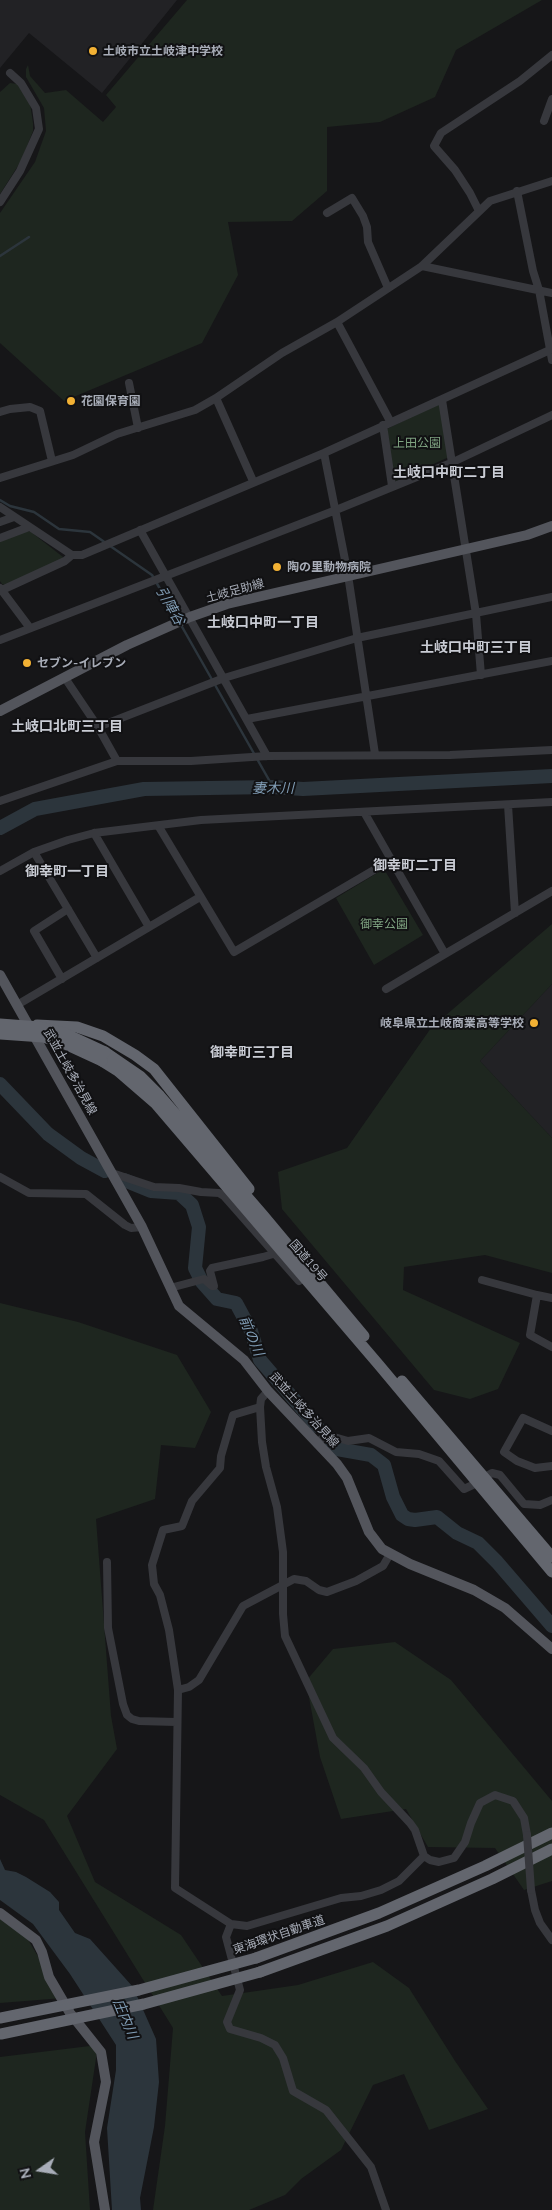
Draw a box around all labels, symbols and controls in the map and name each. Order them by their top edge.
place label: 土岐市立土岐津中学校 [103,44,223,58]
marker: 土岐市立土岐津中学校 [87,45,99,57]
place label: 花園保育園 [81,394,141,408]
marker: 花園保育園 [65,395,77,407]
park label: 上田公園 [393,436,441,450]
district label: 土岐口中町二丁目 [393,465,505,481]
place label: 陶の里動物病院 [287,560,371,574]
marker: 陶の里動物病院 [271,561,283,573]
street label: 土岐足助線 [204,576,266,606]
water label: 引陣谷 [152,584,188,628]
district label: 土岐口中町一丁目 [207,615,319,631]
district label: 土岐口中町三丁目 [420,640,532,656]
place label: セブン-イレブン [37,656,126,670]
marker: セブン-イレブン [21,657,33,669]
district label: 土岐口北町三丁目 [11,719,123,735]
water label: 妻木川 [252,781,294,797]
district label: 御幸町二丁目 [373,858,457,874]
district label: 御幸町一丁目 [25,864,109,880]
park label: 御幸公園 [360,917,408,931]
place label: 岐阜県立土岐商業高等学校 [380,1016,524,1030]
marker: 岐阜県立土岐商業高等学校 [528,1017,540,1029]
street label: 武並土岐多治見線 [40,1027,100,1117]
district label: 御幸町三丁目 [210,1045,294,1061]
street label: 国道19号 [286,1237,330,1285]
water label: 前の川 [235,1313,267,1359]
street label: 武並土岐多治見線 [267,1370,341,1450]
street label: 東海環状自動車道 [231,1913,327,1957]
water label: 庄内川 [109,1996,141,2042]
north arrow [15,2145,65,2195]
text: N [15,2166,35,2181]

